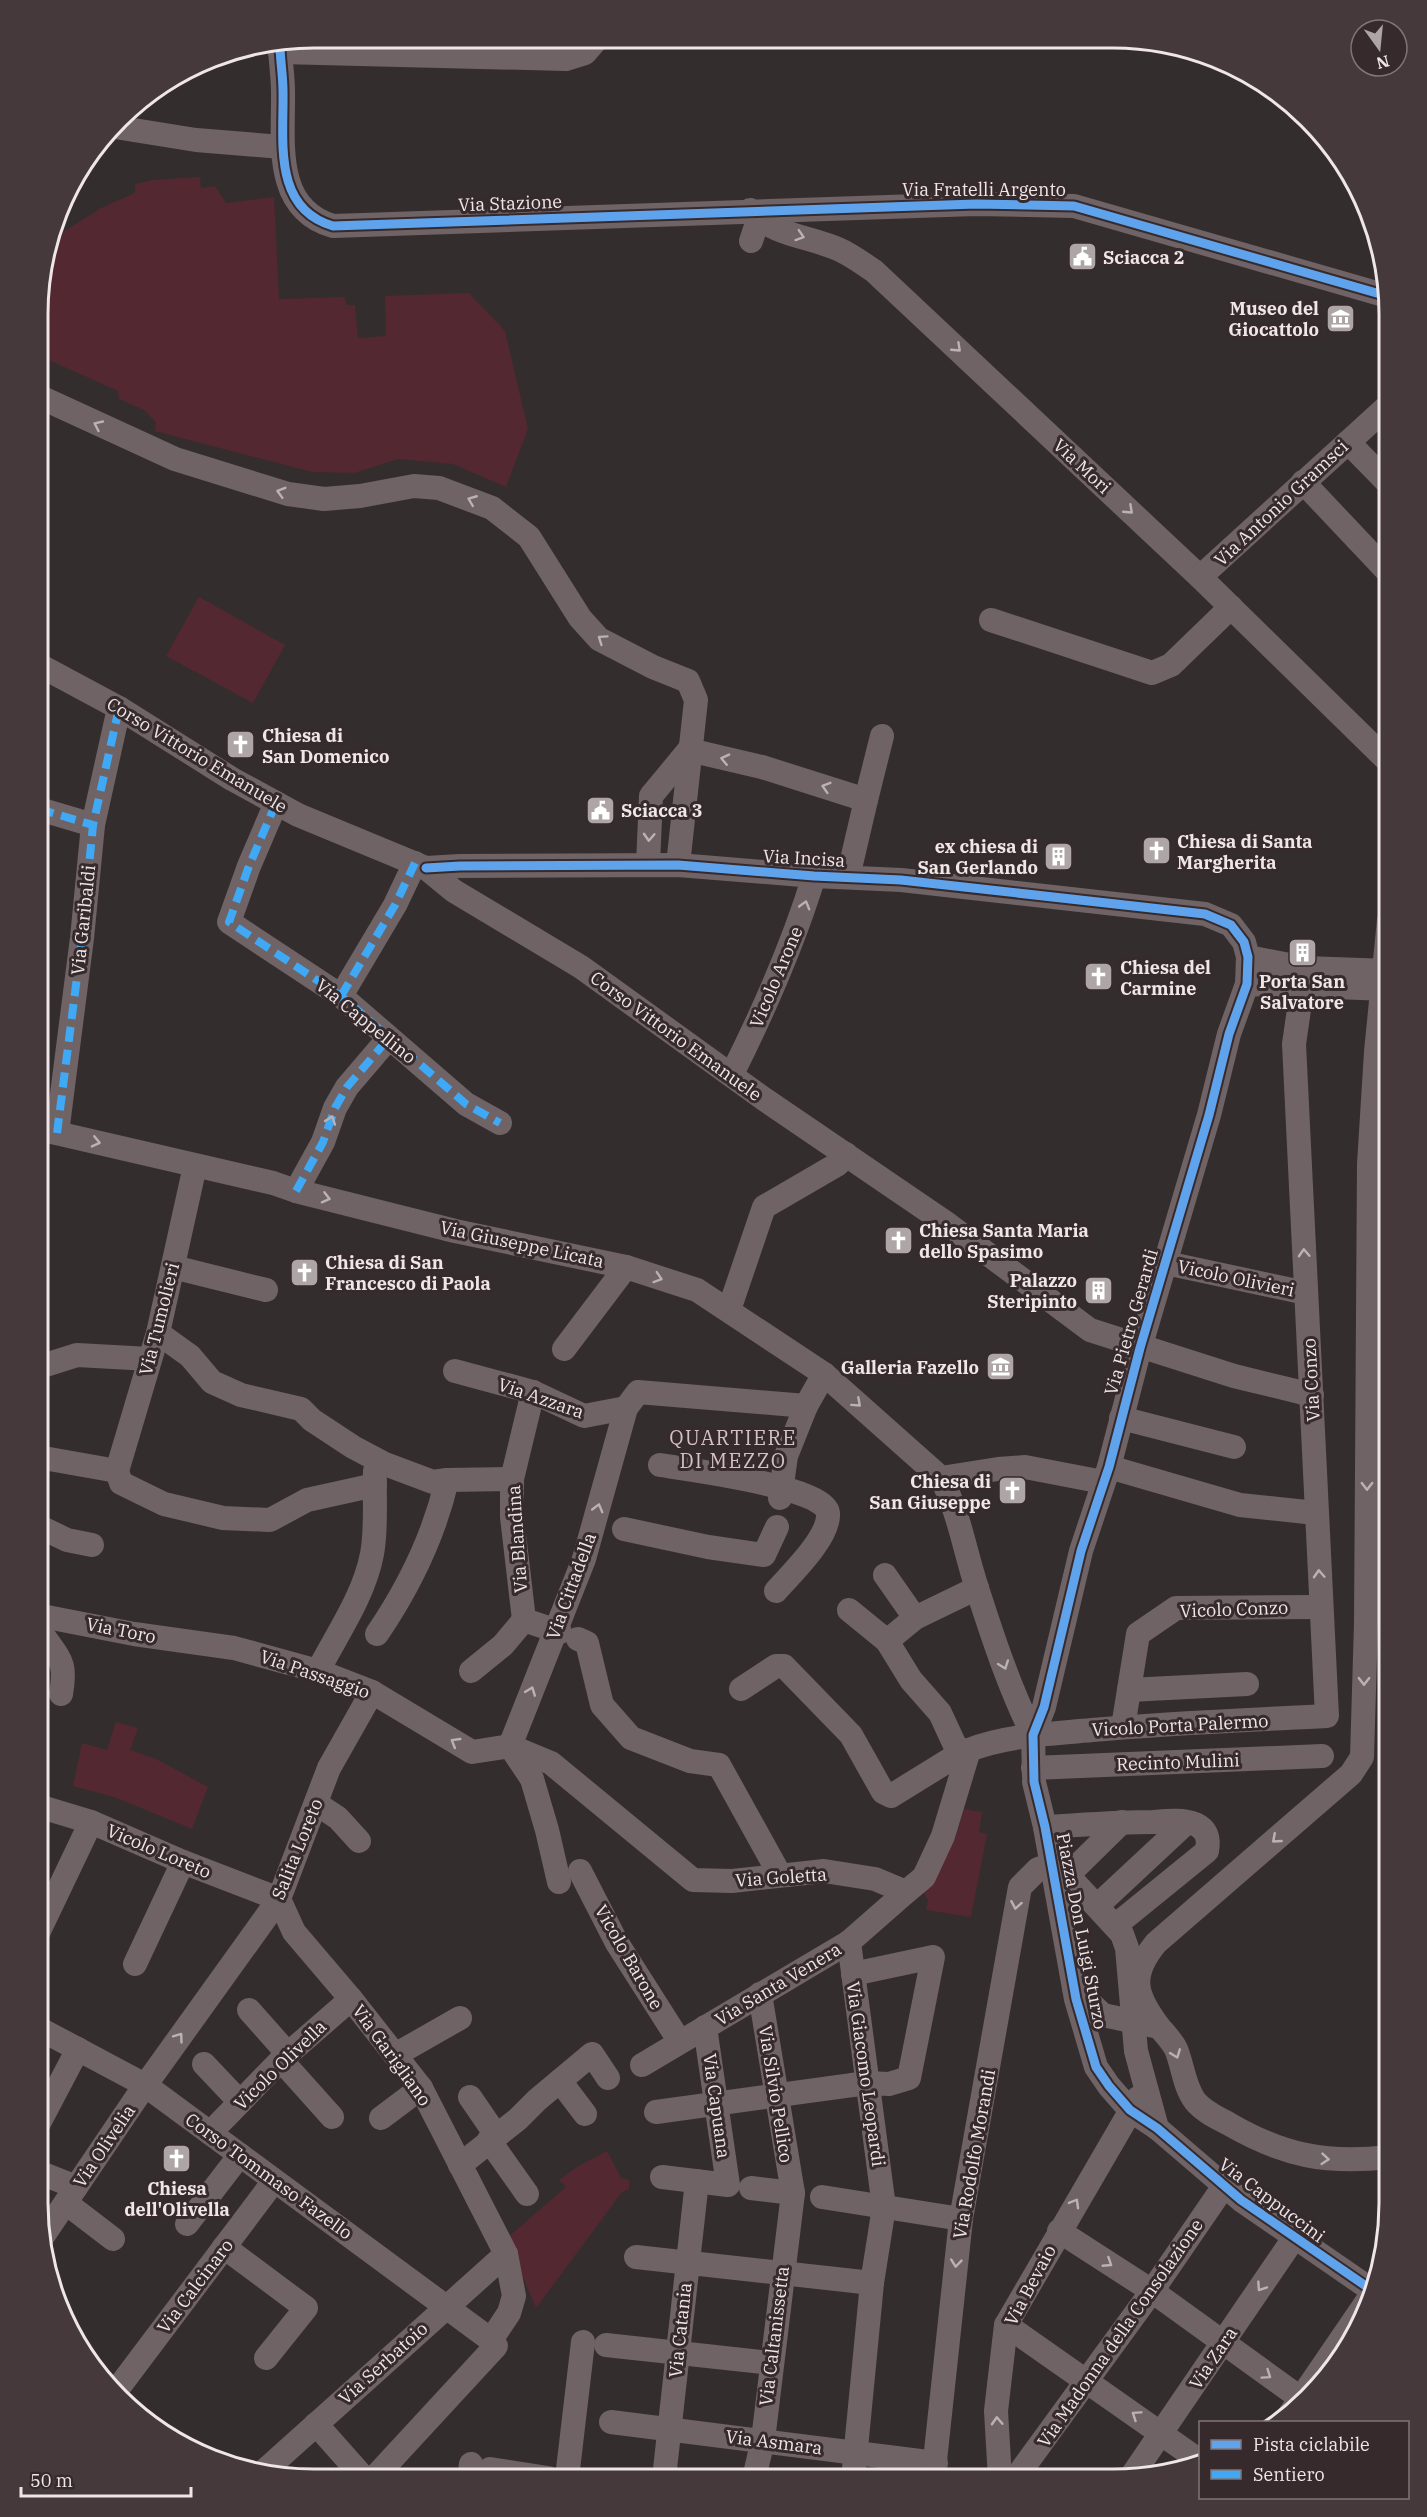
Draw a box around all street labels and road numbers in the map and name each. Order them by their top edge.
street label: Via Fratelli Argento [902,178,1066,201]
street label: Via Stazione [458,190,562,216]
street label: Via Mori [1048,433,1116,499]
street label: Via Antonio Gramsci [1209,435,1353,571]
street label: Corso Vittorio Emanuele [103,692,291,818]
street label: Via Incisa [762,844,846,872]
street label: Via Garibaldi [66,863,100,976]
street label: Vicolo Arone [744,923,808,1031]
street label: Corso Vittorio Emanuele [586,966,766,1106]
street label: Via Cappellino [311,973,421,1069]
street label: Via Giuseppe Licata [438,1215,606,1273]
street label: Via Pietro Gerardi [1099,1246,1163,1398]
street label: Vicolo Olivieri [1176,1254,1297,1302]
street label: Via Tumolieri [134,1260,184,1378]
street label: Via Conzo [1297,1338,1325,1422]
street label: Via Azzara [495,1373,587,1424]
street label: Via Blandina [502,1484,532,1594]
street label: Via Cittadella [541,1529,601,1643]
street label: Vicolo Conzo [1179,1596,1289,1622]
street label: Via Toro [84,1612,158,1648]
street label: Via Passaggio [257,1644,373,1704]
street label: Vicolo Porta Palermo [1091,1709,1269,1741]
street label: Recinto Mulini [1116,1748,1241,1776]
street label: Salita Loreto [266,1795,328,1903]
street label: Vicolo Loreto [103,1819,215,1883]
street label: Piazza Don Luigi Sturzo [1052,1831,1112,2031]
street label: Via Goletta [734,1862,828,1892]
street label: Vicolo Barone [590,1900,668,2014]
street label: Via Santa Venera [711,1937,845,2031]
street label: Via Giacomo Leopardi [842,1980,890,2168]
street label: Via Garigliano [347,2000,437,2110]
street label: Vicolo Olivella [229,2015,331,2115]
street label: Via Silvio Pellico [754,2024,798,2164]
street label: Via Capuana [698,2052,736,2160]
street label: Via Rodolfo Morandi [948,2067,1000,2241]
street label: Via Olivelia [68,2100,140,2192]
street label: Corso Tommaso Fazello [181,2108,357,2244]
street label: Via Cappuccini [1214,2153,1330,2248]
street label: Via Madonna della Consolazione [1032,2214,1208,2452]
street label: Via Calcinaro [152,2234,238,2338]
street label: Via Bevaio [999,2241,1061,2329]
street label: Via Caltanissetta [754,2265,794,2407]
street label: Via Catania [664,2281,696,2379]
street label: Via Serbatoio [334,2317,432,2409]
street label: Via Zara [1184,2322,1242,2394]
street label: Via Asmara [724,2425,824,2459]

